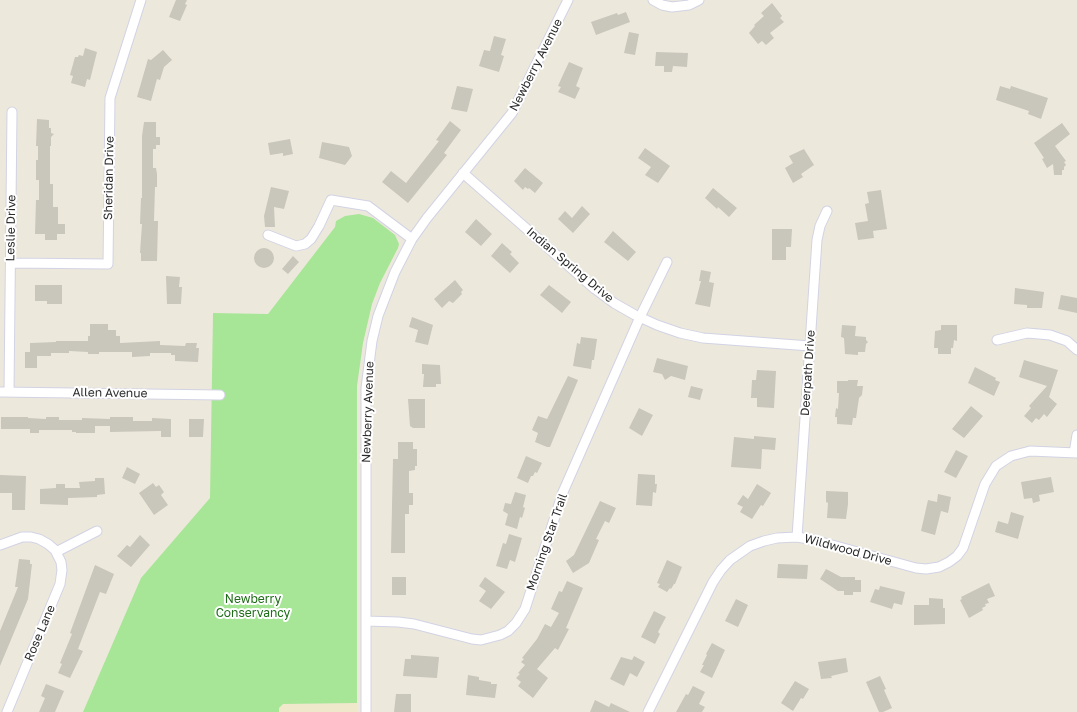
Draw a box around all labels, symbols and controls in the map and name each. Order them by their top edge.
street label: Newberry Avenue [506,16,566,114]
street label: Sheridan Drive [101,136,117,220]
street label: Leslie Drive [3,194,19,262]
street label: Indian Spring Drive [523,224,617,306]
street label: Deerpath Drive [798,330,818,416]
street label: Newberry Avenue [359,361,377,463]
street label: Allen Avenue [72,385,148,401]
street label: Morning Star Trail [524,491,570,593]
street label: Wildwood Drive [803,531,893,569]
park label: Newberry Conservancy [216,592,290,620]
street label: Rose Lane [22,603,58,663]

